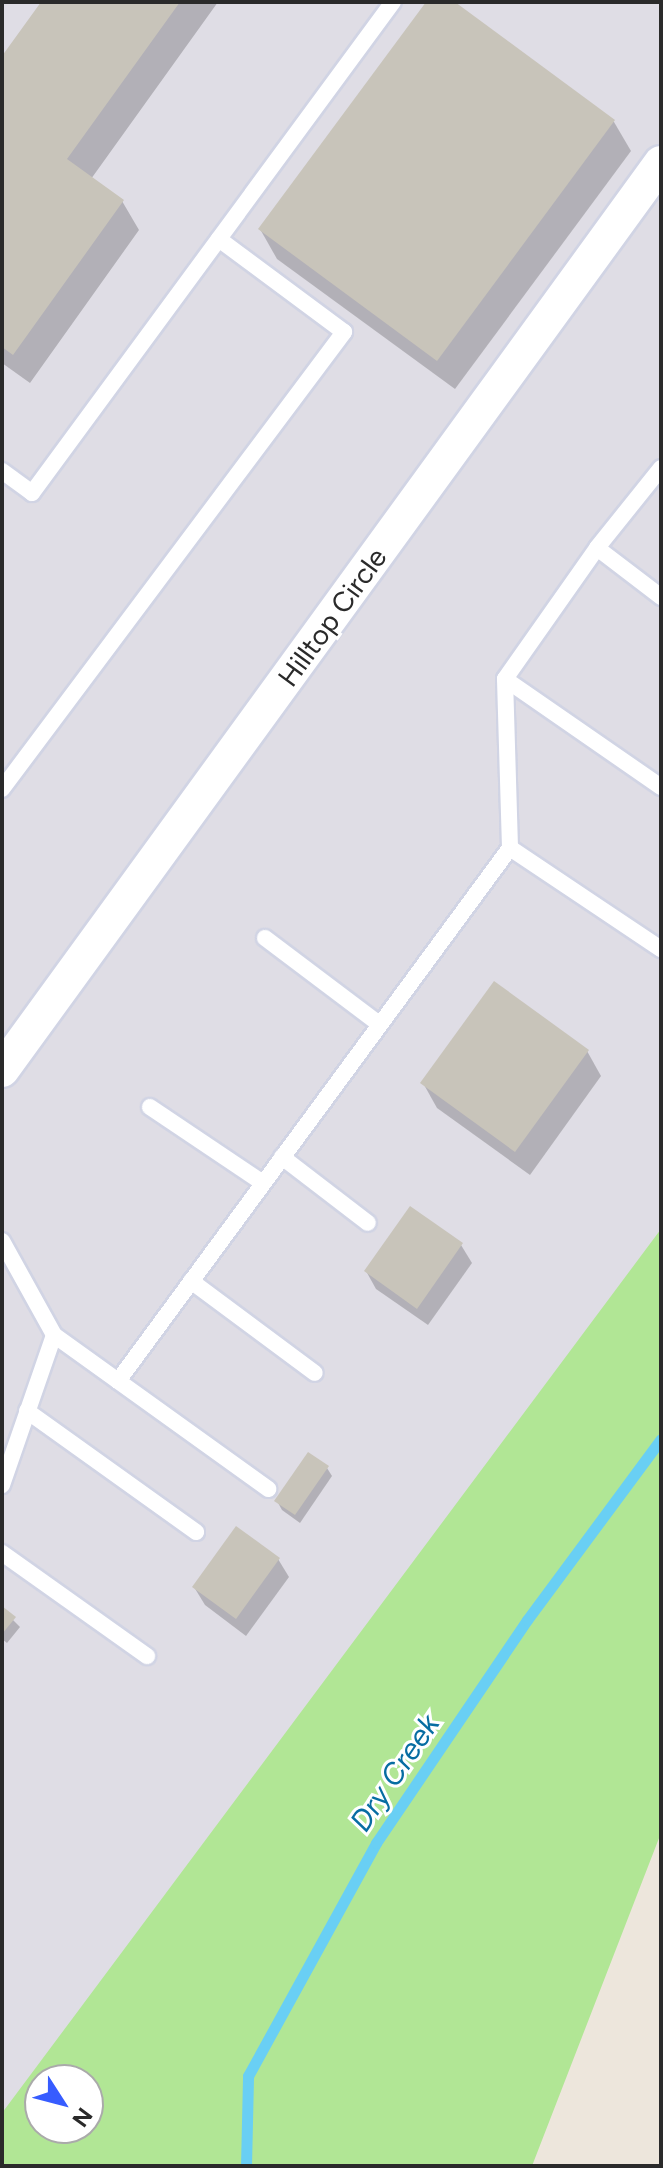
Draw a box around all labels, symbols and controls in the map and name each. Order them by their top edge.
street label: Hilltop Circle [271,541,393,693]
water label: Dry Creek [343,1708,447,1838]
north arrow [24,2064,104,2144]
text: N [66,2102,98,2132]

